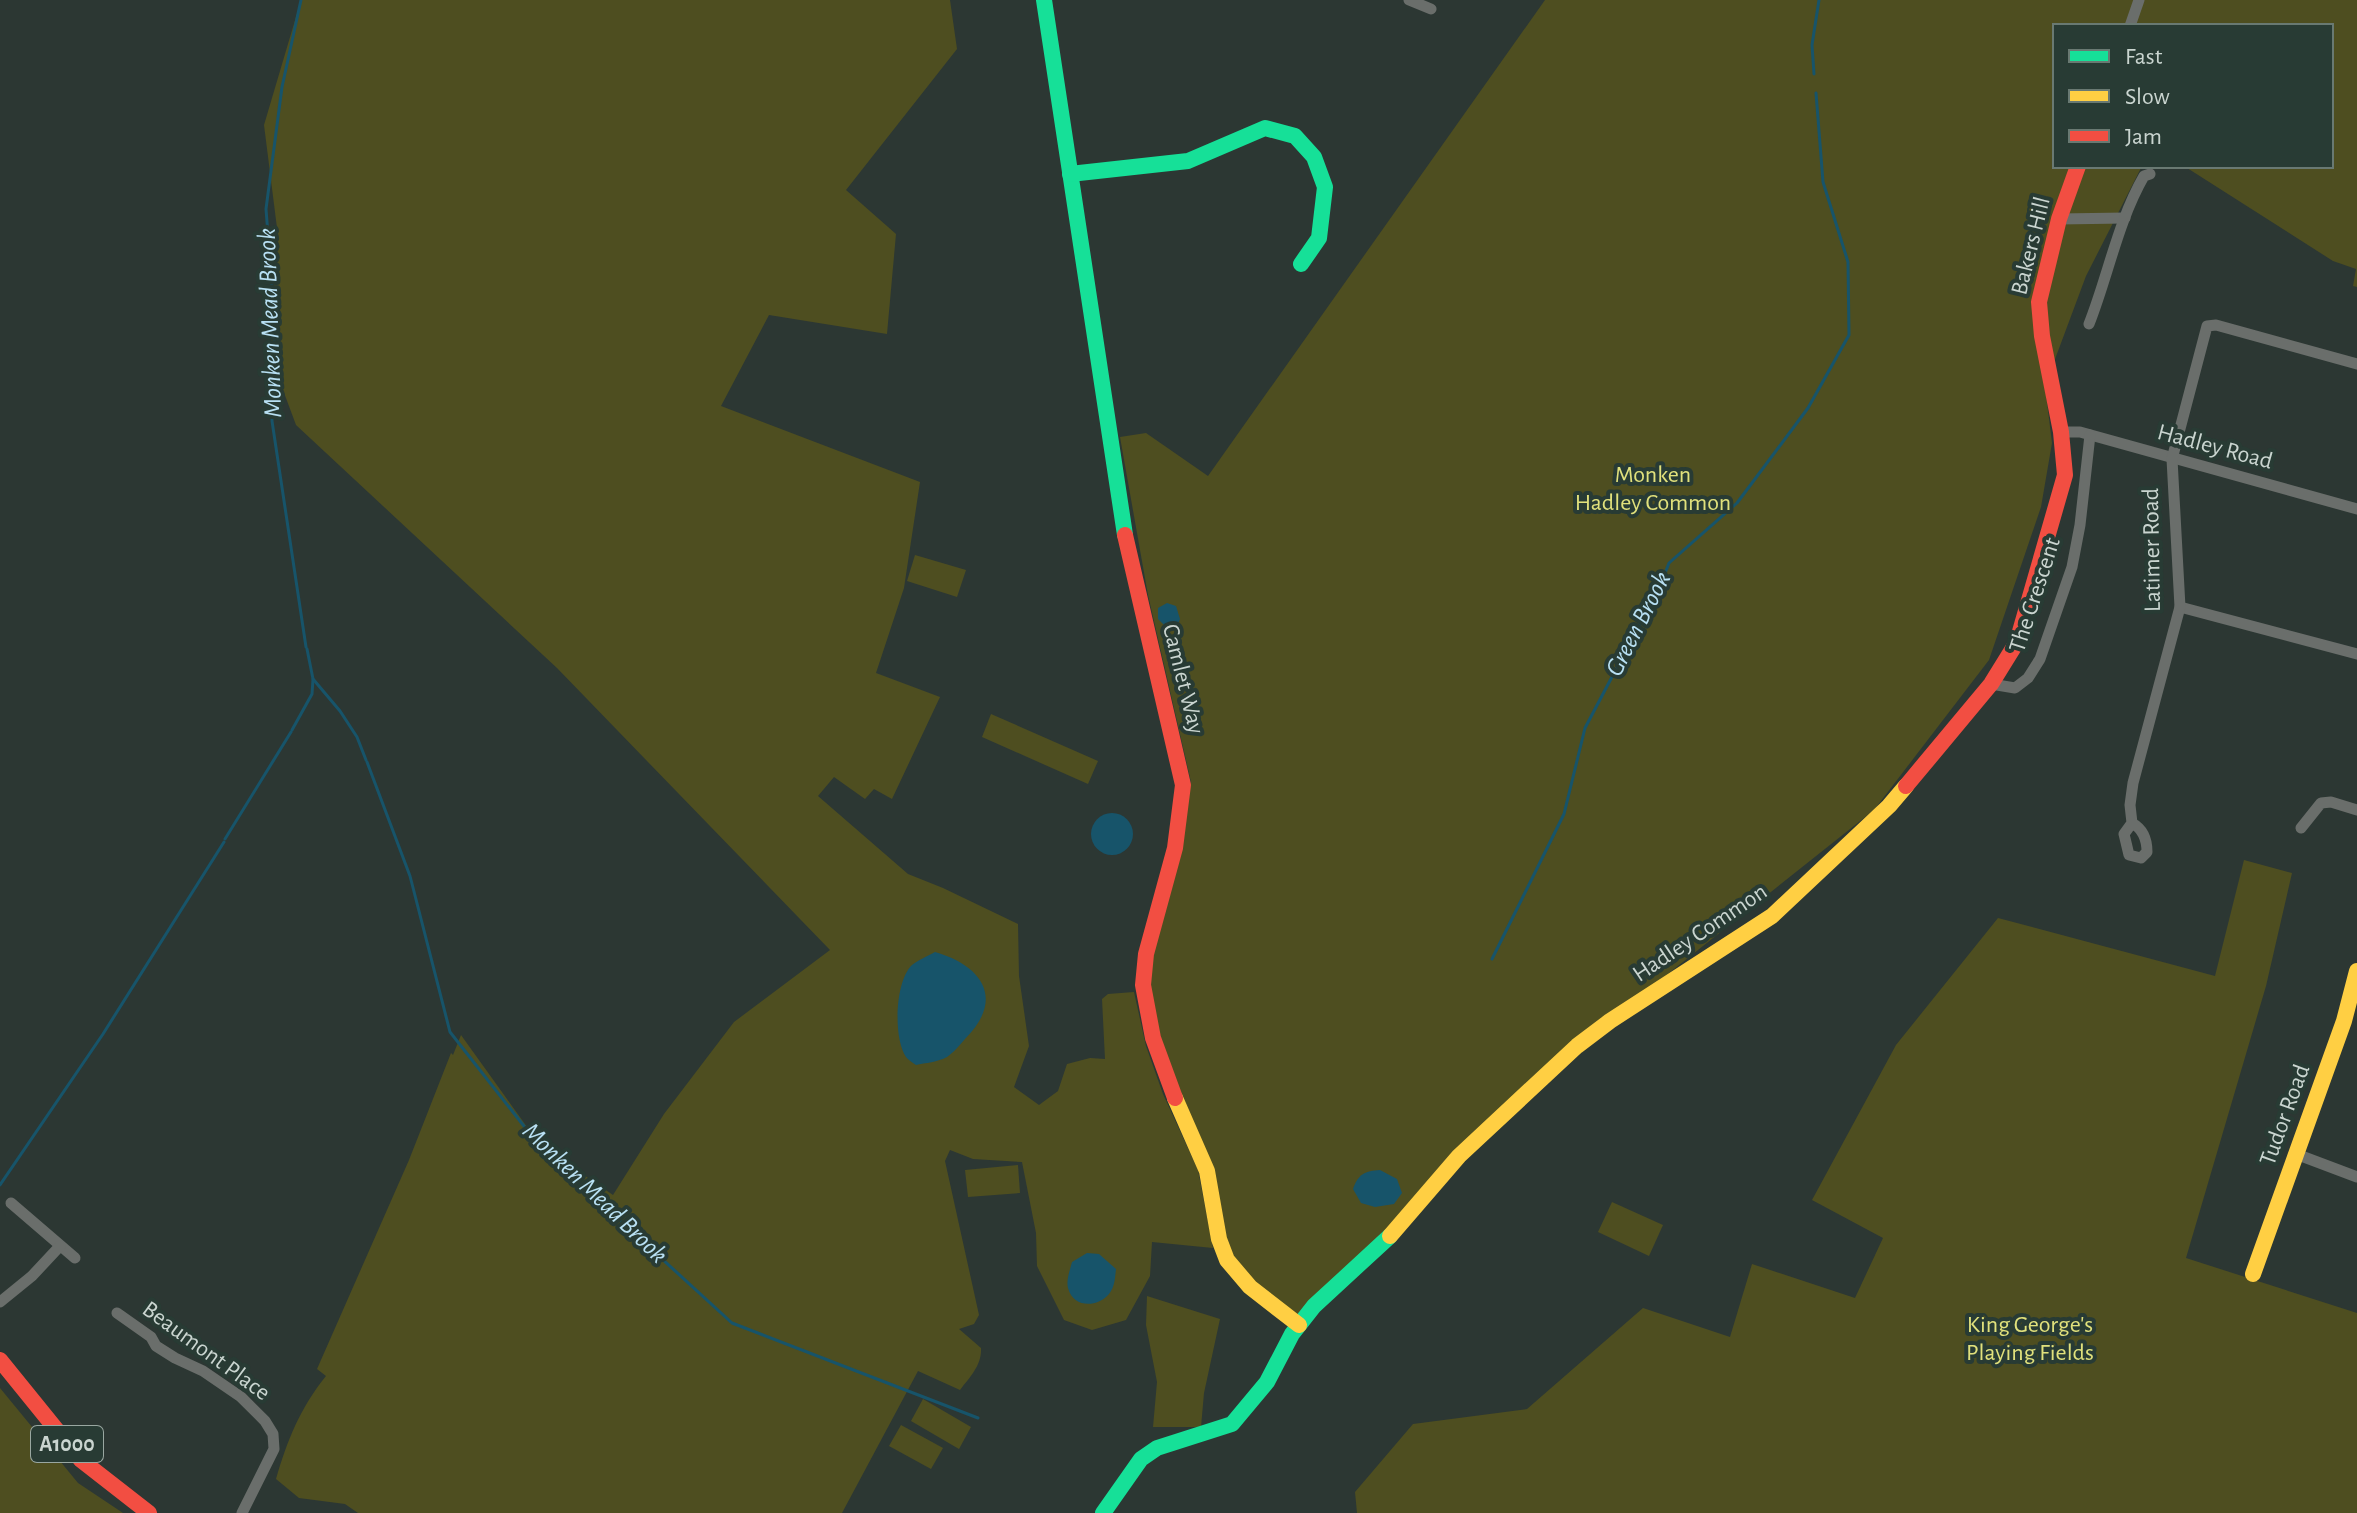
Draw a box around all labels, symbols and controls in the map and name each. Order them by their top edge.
legend [2053,24,2333,168]
text: Fast [2125,45,2163,69]
text: Slow [2125,85,2170,109]
text: Jam [2125,125,2162,149]
street label: Bakers Hill [2007,194,2055,298]
water label: Monken Mead Brook [254,228,286,418]
street label: Hadley Road [2155,420,2275,474]
park label: Monken Hadley Common [1575,463,1731,515]
street label: Latimer Road [2139,488,2165,612]
street label: The Crescent [2005,534,2065,655]
water label: Green Brook [1601,568,1675,680]
street label: Camlet Way [1158,622,1208,736]
street label: Hadley Common [1629,879,1771,987]
street label: Tudor Road [2256,1061,2314,1169]
water label: Monken Mead Brook [518,1118,672,1268]
street label: Beaumont Place [138,1297,274,1405]
park label: King George's Playing Fields [1966,1313,2094,1365]
road number: A1000 [31,1426,103,1462]

